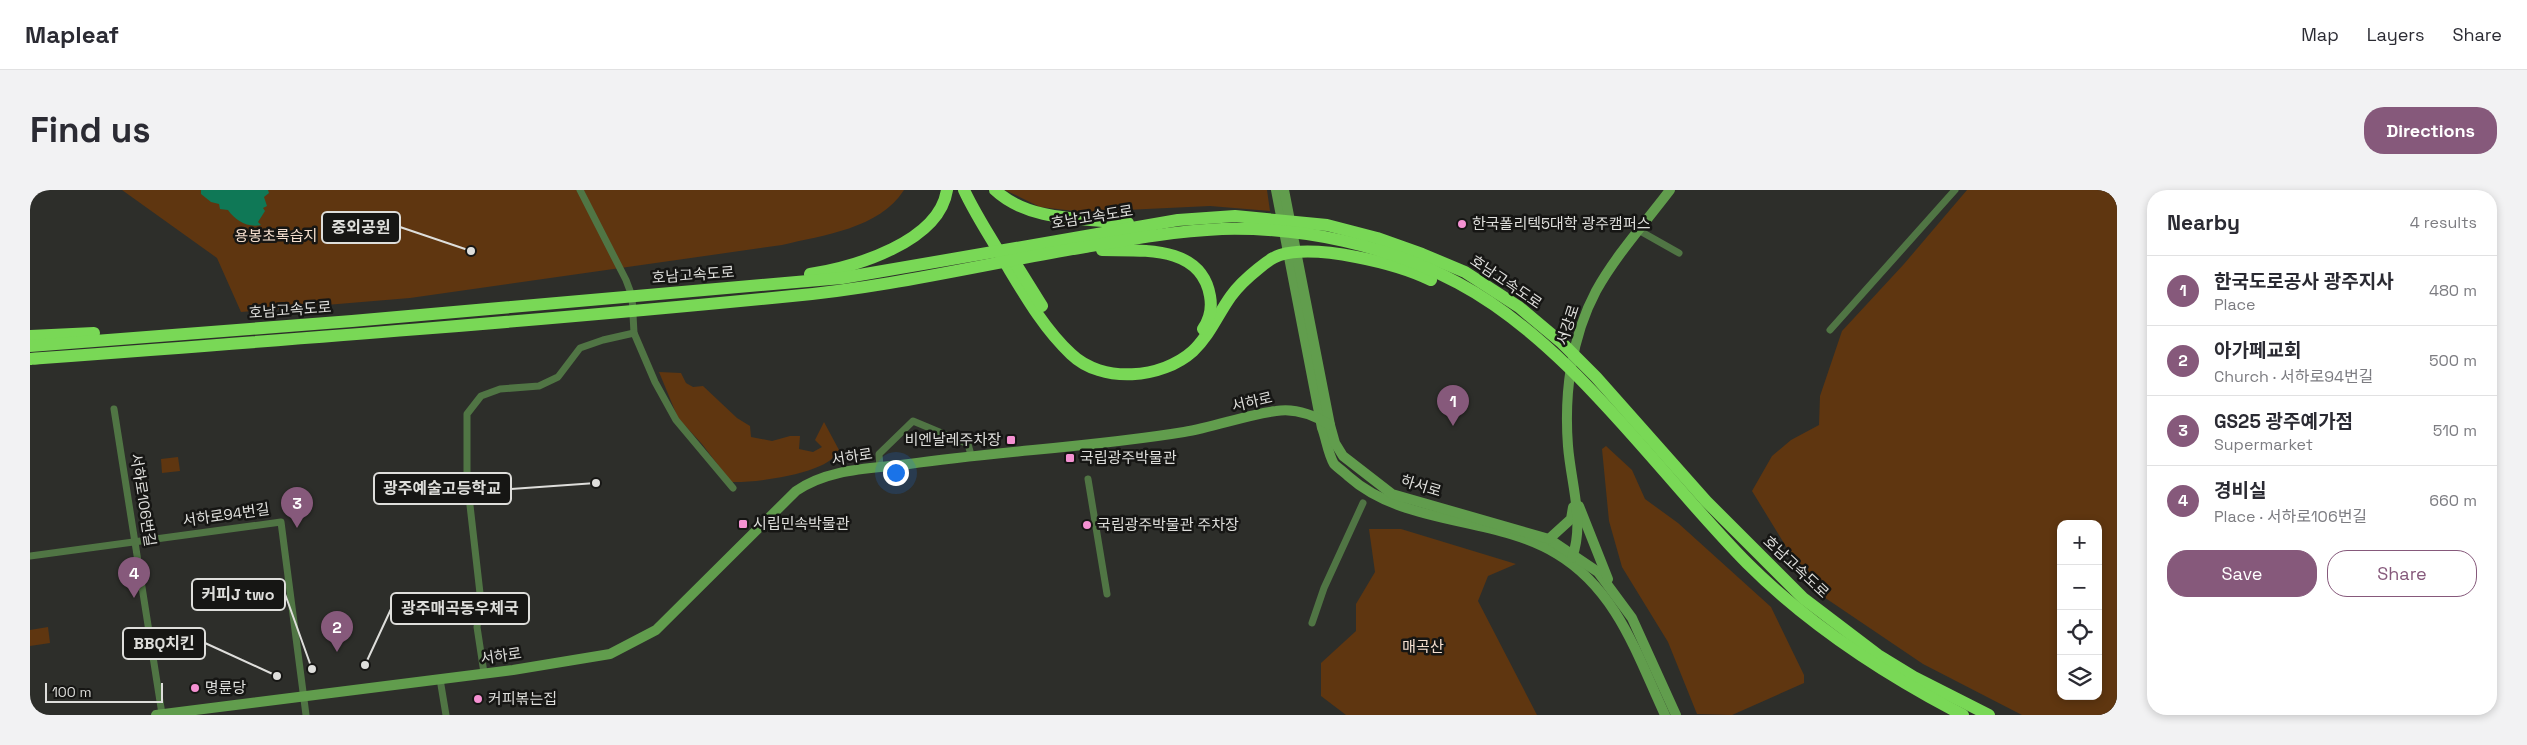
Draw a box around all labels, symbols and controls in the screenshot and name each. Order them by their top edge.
text: Mapleaf [25,19,119,50]
text: Map [2301,23,2339,46]
text: Layers [2367,23,2424,46]
text: Share [2452,23,2502,46]
button: Directions [2364,107,2497,154]
text: Find us [30,108,151,152]
street label: 호남고속도로 [1050,201,1134,232]
text: Nearby [2167,209,2240,236]
callout: 중외공원 [322,212,400,243]
text: 4 results [2410,212,2477,233]
place label: 한국폴리텍5대학 광주캠퍼스 [1472,214,1651,233]
text: 중외공원 [332,217,390,238]
marker: 한국폴리텍5대학 광주캠퍼스 [1456,218,1468,230]
park label: 용봉초록습지 [235,226,317,245]
street label: 호남고속도로 [1467,251,1546,313]
street label: 호남고속도로 [651,262,735,287]
text: 한국도로공사 광주지사 [2214,269,2394,294]
text: 1 [2179,280,2187,301]
text: 480 m [2429,280,2477,301]
text: Place [2214,294,2256,315]
street label: 호남고속도로 [248,297,332,322]
street label: 서강로 [1552,302,1583,347]
text: 아가페교회 [2214,338,2301,363]
text: 2 [2178,350,2188,371]
text: 500 m [2429,350,2477,371]
text: Church · 서하로94번길 [2214,366,2373,387]
pin: 1 [1437,385,1469,426]
street label: 서하로 [1230,388,1274,415]
text: GS25 광주예가점 [2214,409,2353,434]
text: 3 [2178,420,2188,441]
text: 510 m [2433,420,2477,441]
place label: 비엔날레주차장 [904,430,1001,449]
marker: 비엔날레주차장 [1005,434,1017,446]
text: Supermarket [2214,434,2313,455]
street label: 서하로 [830,444,874,469]
place label: 국립광주박물관 [1080,448,1177,467]
street label: 서하로106번길 [127,452,160,548]
marker: 국립광주박물관 [1064,452,1076,464]
your location [883,460,909,486]
street label: 하서로 [1399,470,1444,501]
callout: 광주예술고등학교 [374,473,511,504]
text: 광주예술고등학교 [383,478,501,499]
text: 경비실 [2214,478,2266,503]
pin: 3 [281,487,313,528]
text: 4 [2178,490,2188,511]
text: 660 m [2429,490,2477,511]
street label: 서하로94번길 [181,499,271,530]
text: Place · 서하로106번길 [2214,506,2367,527]
place label: 시립민속박물관 [753,514,850,533]
place label: 국립광주박물관 주차장 [1097,515,1239,534]
marker: 시립민속박물관 [737,518,749,530]
marker: 국립광주박물관 주차장 [1081,519,1093,531]
map controls [2057,520,2102,700]
button: + [2057,520,2102,565]
street label: 호남고속도로 [1760,531,1833,602]
button: Save [2167,550,2317,597]
button: Share [2327,550,2477,597]
pin: 4 [118,557,150,598]
button: − [2057,565,2102,610]
callout: 커피J two [192,579,285,610]
text: 커피J two [202,584,275,605]
callout: 광주매곡동우체국 [391,593,529,624]
text: 광주매곡동우체국 [401,598,519,619]
button: locate [2057,610,2102,655]
pin: 2 [321,611,353,652]
callout: BBQ치킨 [123,628,205,659]
text: BBQ치킨 [133,633,195,654]
park label: 매곡산 [1402,637,1444,656]
street label: 서하로 [479,643,523,668]
button: layers [2057,655,2102,700]
place label: 명륜당 [205,678,247,697]
scale bar [45,680,162,703]
marker: 명륜당 [189,682,201,694]
text: 100 m [52,683,91,701]
place label: 커피볶는집 [488,689,557,708]
marker: 커피볶는집 [472,693,484,705]

